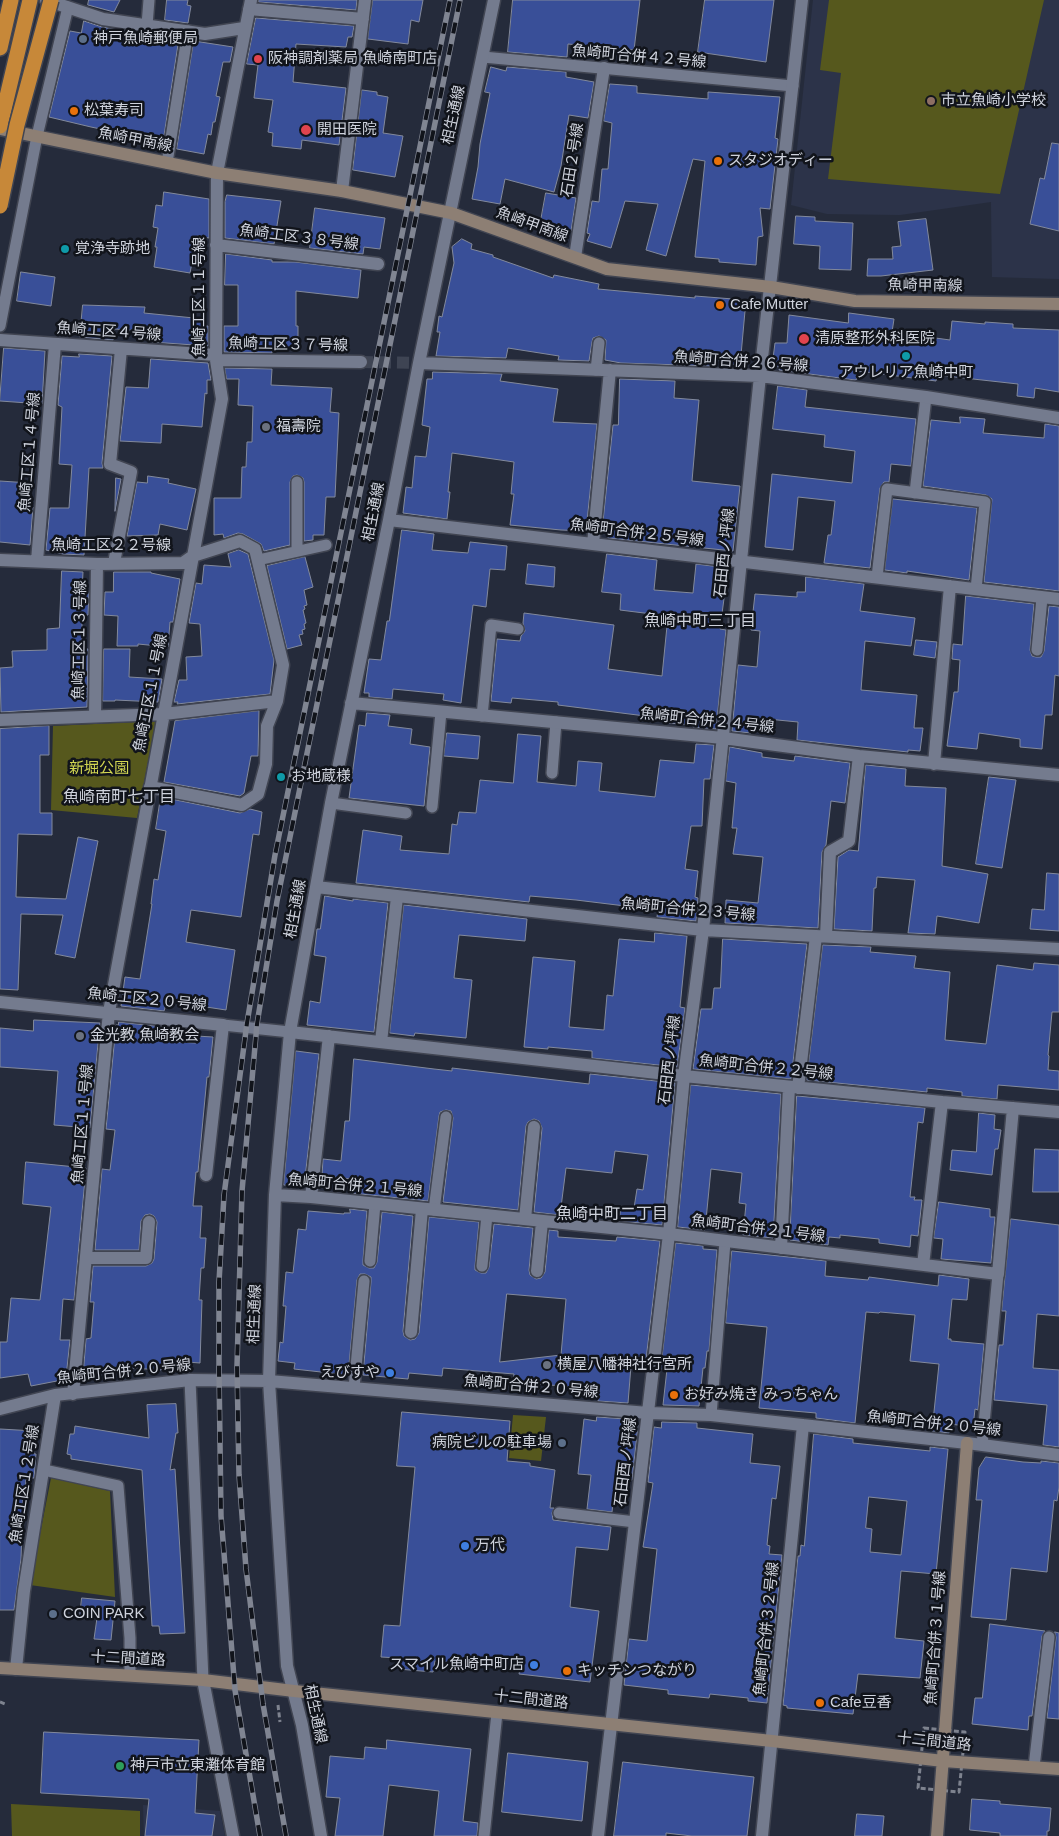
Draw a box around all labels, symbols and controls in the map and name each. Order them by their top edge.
place label: 神戸魚崎郵便局 [93,30,198,48]
marker: 神戸魚崎郵便局 [77,33,89,45]
street label: 魚崎町合併４２号線 [571,42,707,72]
place label: 阪神調剤薬局 魚崎南町店 [268,50,437,68]
marker: 阪神調剤薬局 魚崎南町店 [252,53,264,65]
street label: 相生通線 [439,84,469,146]
place label: 市立魚崎小学校 [941,92,1046,110]
marker: 市立魚崎小学校 [925,95,937,107]
place label: 松葉寿司 [84,102,144,120]
marker: 松葉寿司 [68,105,80,117]
place label: 開田医院 [317,121,377,139]
street label: 石田２号線 [558,122,588,198]
marker: 開田医院 [299,123,313,137]
street label: 魚崎甲南線 [96,124,174,156]
place label: スタジオディー [728,152,833,170]
marker: スタジオディー [712,155,724,167]
street label: 魚崎甲南線 [494,204,570,246]
street label: 魚崎工区３８号線 [238,222,360,254]
street label: 魚崎工区１１号線 [191,237,209,357]
place label: 覚浄寺跡地 [75,240,150,258]
marker: 覚浄寺跡地 [59,243,71,255]
street label: 魚崎甲南線 [887,276,963,296]
place label: Cafe Mutter [730,296,808,314]
marker: Cafe Mutter [714,299,726,311]
street label: 魚崎工区４号線 [56,319,162,345]
place label: 清原整形外科医院 [815,330,935,348]
marker: 清原整形外科医院 [797,332,811,346]
street label: 魚崎工区３７号線 [228,335,348,355]
street label: 魚崎町合併２６号線 [673,348,809,376]
marker: アウレリア魚崎中町 [900,350,912,362]
place label: アウレリア魚崎中町 [839,364,973,382]
street label: 魚崎工区１４号線 [16,391,44,513]
place label: 福壽院 [276,418,321,436]
marker: 福壽院 [260,421,272,433]
street label: 相生通線 [359,481,389,543]
street label: 石田西ノ坪線 [711,507,739,599]
street label: 魚崎町合併２５号線 [569,516,705,550]
street label: 魚崎工区２２号線 [51,537,171,555]
street label: 魚崎工区１３号線 [70,580,90,700]
district label: 魚崎中町三丁目 [644,612,756,632]
street label: 魚崎工区１１号線 [131,632,171,754]
street label: 魚崎町合併２４号線 [639,705,775,737]
park label: 新堀公園 [69,760,129,778]
place label: お地蔵様 [291,768,351,786]
marker: お地蔵様 [275,771,287,783]
district label: 魚崎南町七丁目 [63,788,175,808]
street label: 相生通線 [282,878,310,940]
street label: 魚崎町合併２３号線 [620,895,756,925]
street label: 魚崎工区２０号線 [86,985,208,1015]
street label: 石田西ノ坪線 [656,1014,684,1106]
place label: 金光教 魚崎教会 [90,1027,199,1045]
marker: 金光教 魚崎教会 [74,1030,86,1042]
street label: 魚崎町合併２２号線 [698,1052,834,1084]
street label: 魚崎工区１１号線 [69,1063,97,1185]
street label: 魚崎町合併２１号線 [287,1171,423,1201]
district label: 魚崎中町二丁目 [556,1205,668,1225]
street label: 魚崎町合併２１号線 [690,1212,826,1246]
street label: 相生通線 [245,1284,265,1344]
street label: 魚崎町合併２０号線 [56,1356,192,1388]
place label: 横屋八幡神社行宮所 [557,1356,692,1374]
marker: 横屋八幡神社行宮所 [541,1359,553,1371]
place label: えびすや [320,1364,380,1382]
marker: えびすや [384,1367,396,1379]
street label: 魚崎町合併２０号線 [463,1372,599,1402]
place label: お好み焼き みっちゃん [684,1386,838,1404]
marker: お好み焼き みっちゃん [668,1389,680,1401]
street label: 魚崎町合併２０号線 [866,1408,1002,1440]
street label: 石田西ノ坪線 [612,1416,640,1508]
street label: 魚崎工区１２号線 [7,1423,43,1545]
place label: 病院ビルの駐車場 [432,1434,552,1452]
marker: 病院ビルの駐車場 [556,1437,568,1449]
place label: 万代 [475,1537,505,1555]
marker: 万代 [459,1540,471,1552]
street label: 魚崎町合併３２号線 [751,1561,783,1697]
street label: 魚崎町合併３１号線 [922,1570,950,1706]
place label: COIN PARK [63,1605,144,1623]
marker: COIN PARK [47,1608,59,1620]
street label: 十二間道路 [90,1648,166,1670]
place label: スマイル魚崎中町店 [389,1656,524,1674]
marker: スマイル魚崎中町店 [528,1659,540,1671]
place label: キッチンつながり [577,1662,697,1680]
marker: キッチンつながり [561,1665,573,1677]
street label: 相生通線 [300,1683,330,1745]
street label: 十二間道路 [493,1687,569,1713]
place label: Cafe豆香 [830,1694,892,1712]
marker: Cafe豆香 [814,1697,826,1709]
street label: 十二間道路 [896,1729,972,1755]
place label: 神戸市立東灘体育館 [130,1757,265,1775]
marker: 神戸市立東灘体育館 [114,1760,126,1772]

